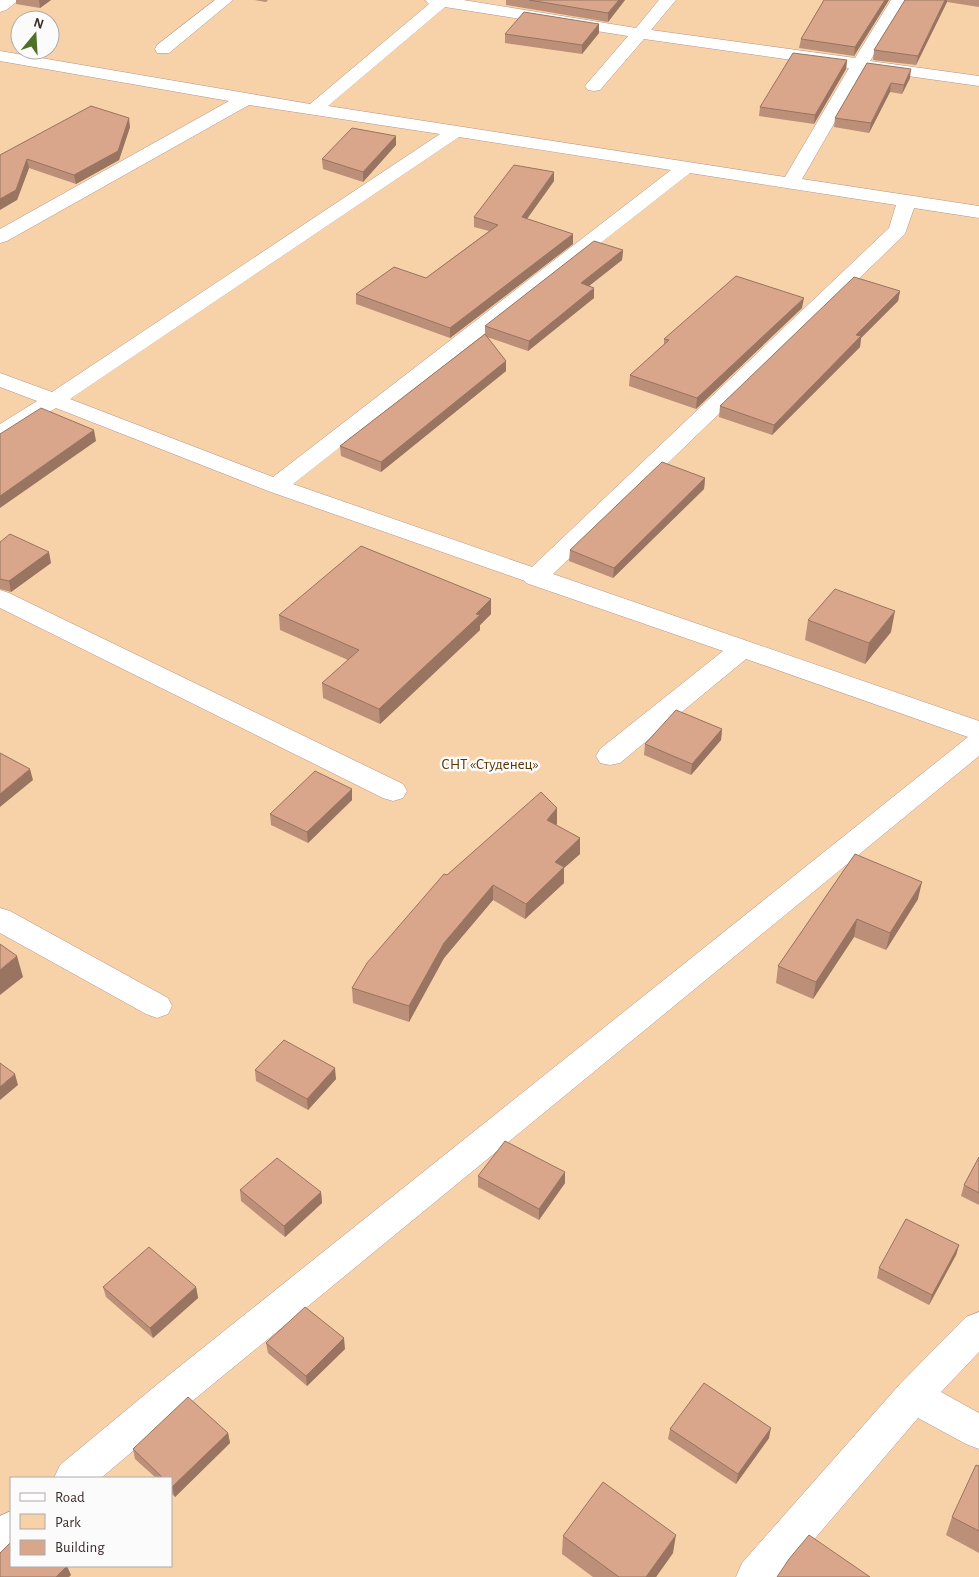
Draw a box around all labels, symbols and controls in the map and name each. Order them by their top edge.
north arrow [10,10,60,60]
text: N [32,15,46,32]
park label: СНТ «Студенец» [441,757,539,772]
legend [10,1477,172,1567]
text: Road [55,1490,85,1505]
text: Park [55,1515,81,1530]
text: Building [55,1540,105,1555]

